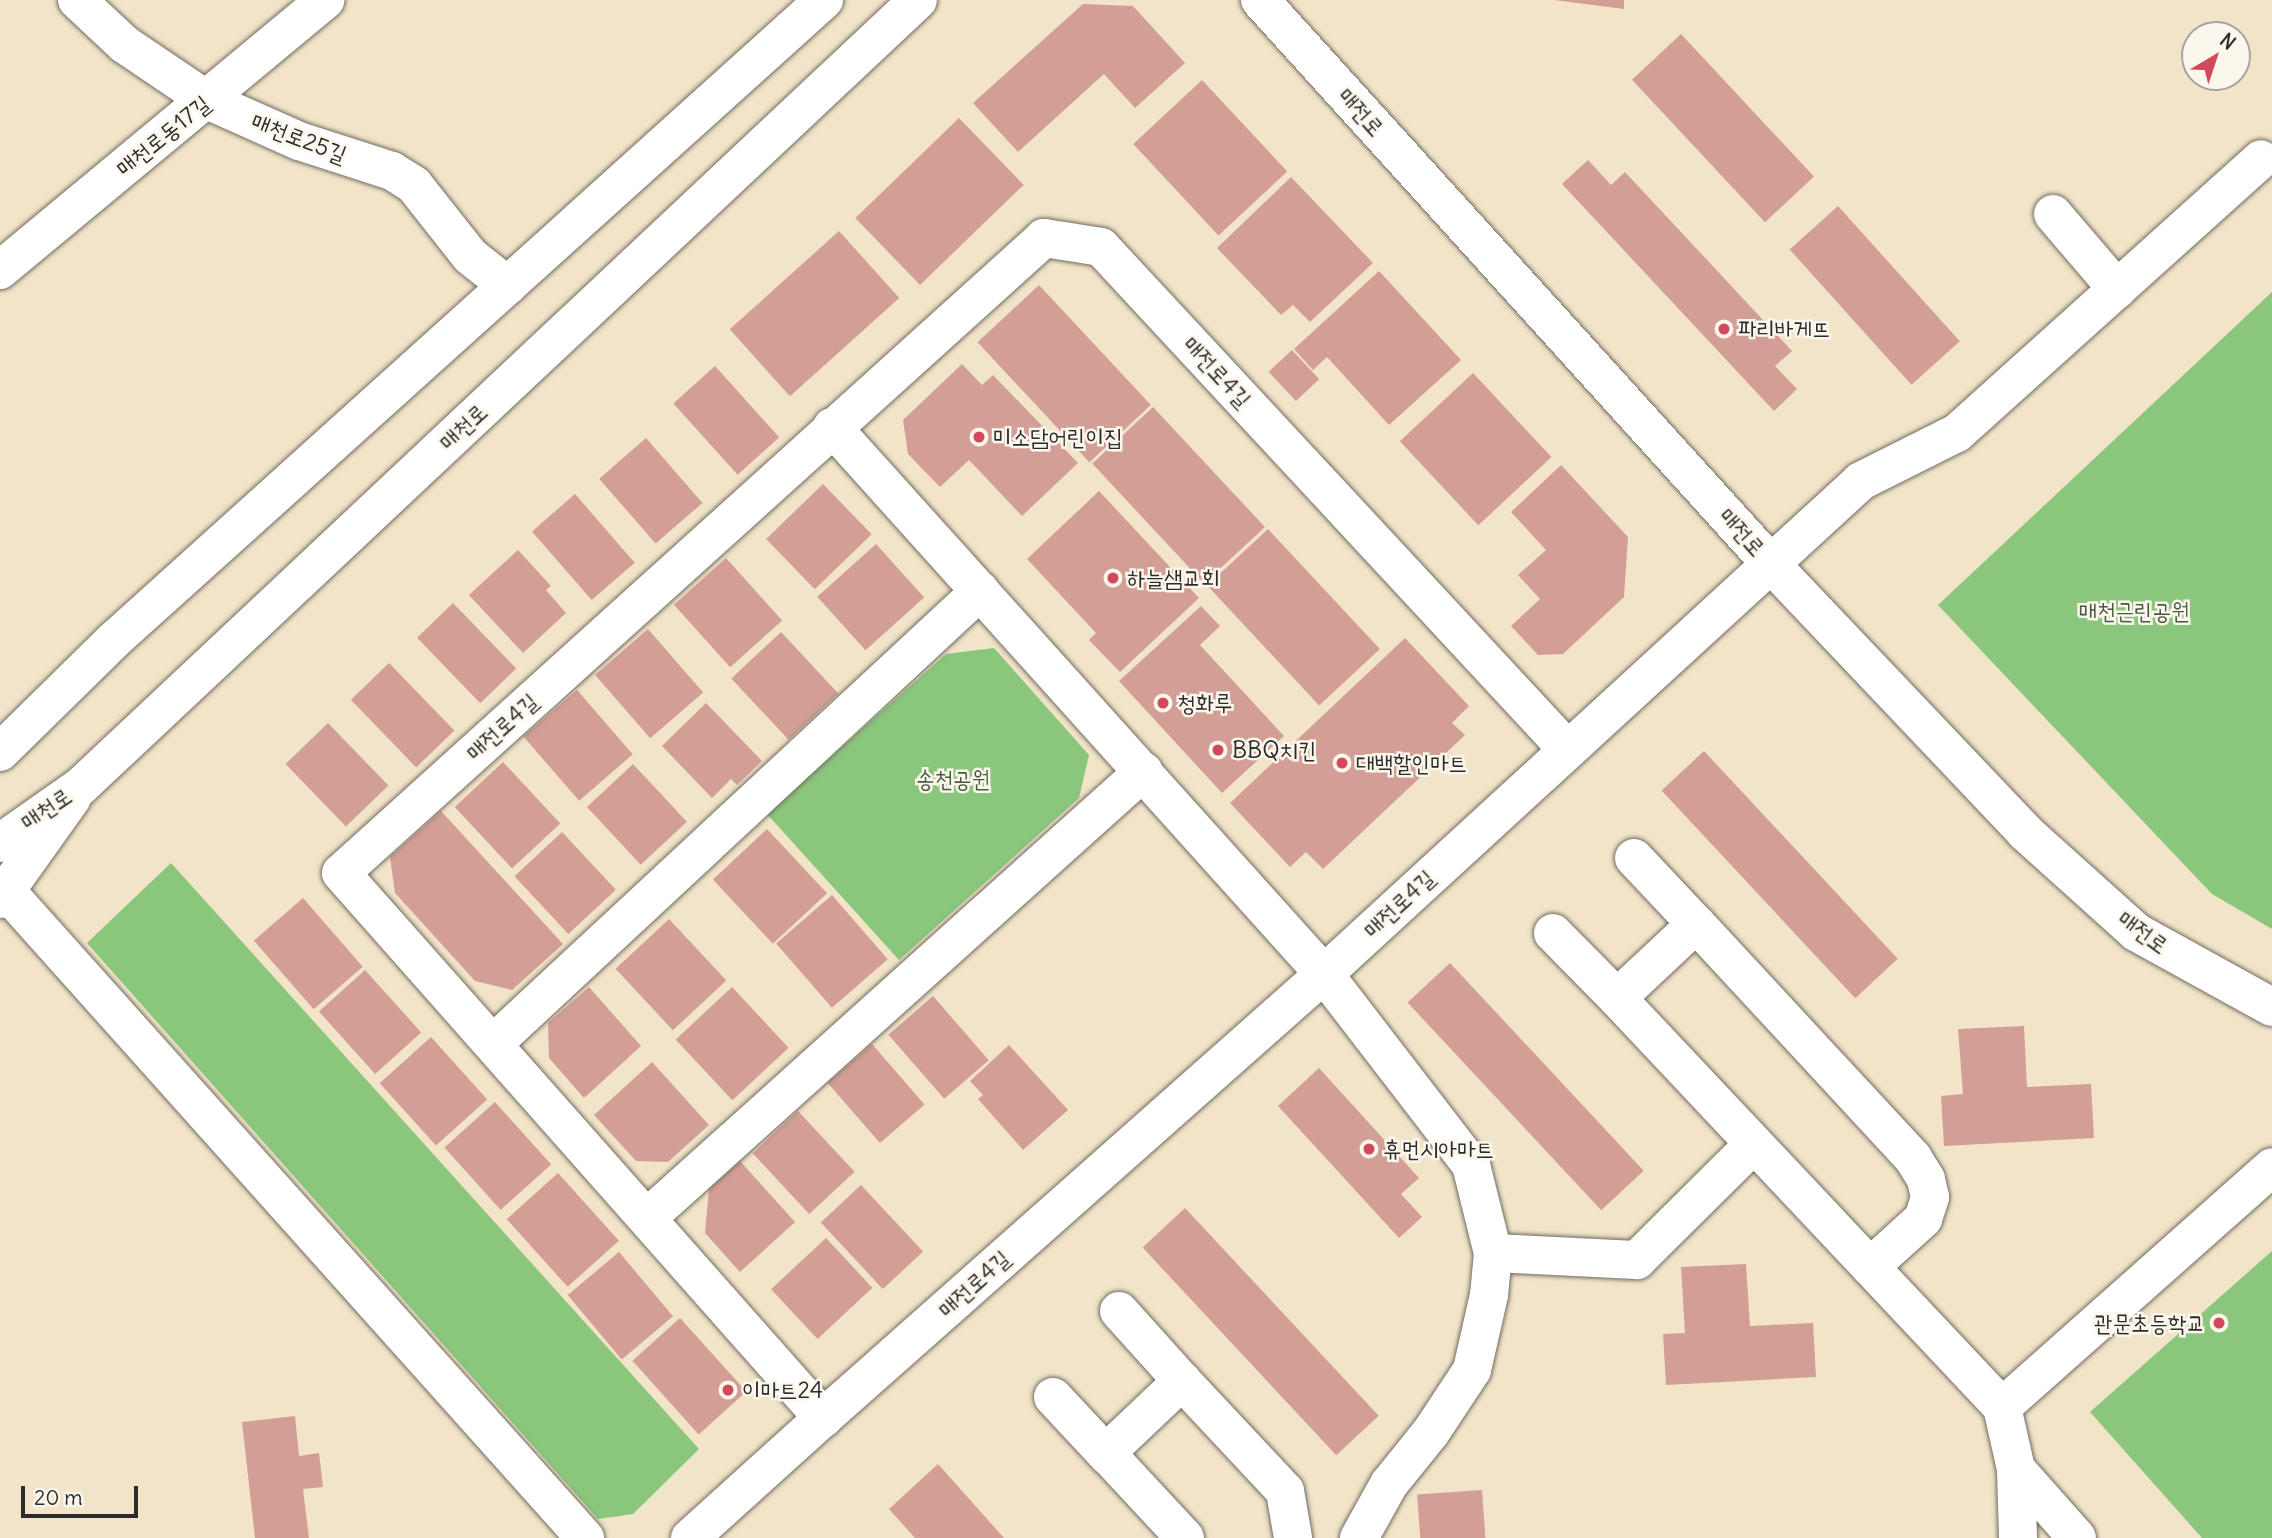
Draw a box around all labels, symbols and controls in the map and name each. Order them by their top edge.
north arrow [2181,21,2251,91]
text: N [2215,28,2241,55]
street label: 매전로 [1332,82,1390,142]
street label: 매천로동17길 [110,90,216,182]
street label: 매천로25길 [247,107,351,169]
place label: 파리바게뜨 [1738,315,1831,343]
marker: 파리바게뜨 [1716,321,1732,337]
street label: 매전로4길 [1177,331,1257,413]
street label: 매천로 [433,398,493,456]
place label: 미소담어린이집 [993,423,1123,451]
marker: 미소담어린이집 [971,429,987,445]
street label: 매전로 [1713,502,1771,562]
place label: 하늘샘교회 [1127,564,1220,592]
marker: 하늘샘교회 [1105,570,1121,586]
park label: 매천근린공원 [2078,597,2190,625]
street label: 매전로4길 [460,688,544,766]
place label: 청화루 [1177,689,1233,717]
marker: 청화루 [1155,695,1171,711]
place label: BBQ치킨 [1232,736,1316,764]
marker: BBQ치킨 [1210,742,1226,758]
place label: 대백할인마트 [1356,749,1467,777]
marker: 대백할인마트 [1334,755,1350,771]
park label: 송천공원 [916,765,990,793]
street label: 매천로 [15,782,77,836]
street label: 매전로4길 [1358,864,1440,944]
street label: 매전로 [2112,905,2174,959]
place label: 휴먼시아마트 [1383,1135,1494,1163]
marker: 휴먼시아마트 [1361,1141,1377,1157]
street label: 매전로4길 [932,1245,1016,1323]
place label: 관문초등학교 [2094,1309,2205,1337]
marker: 관문초등학교 [2211,1315,2227,1331]
place label: 이마트24 [742,1376,823,1404]
marker: 이마트24 [720,1382,736,1398]
scale bar [24,1472,142,1516]
text: 20 m [34,1484,83,1511]

